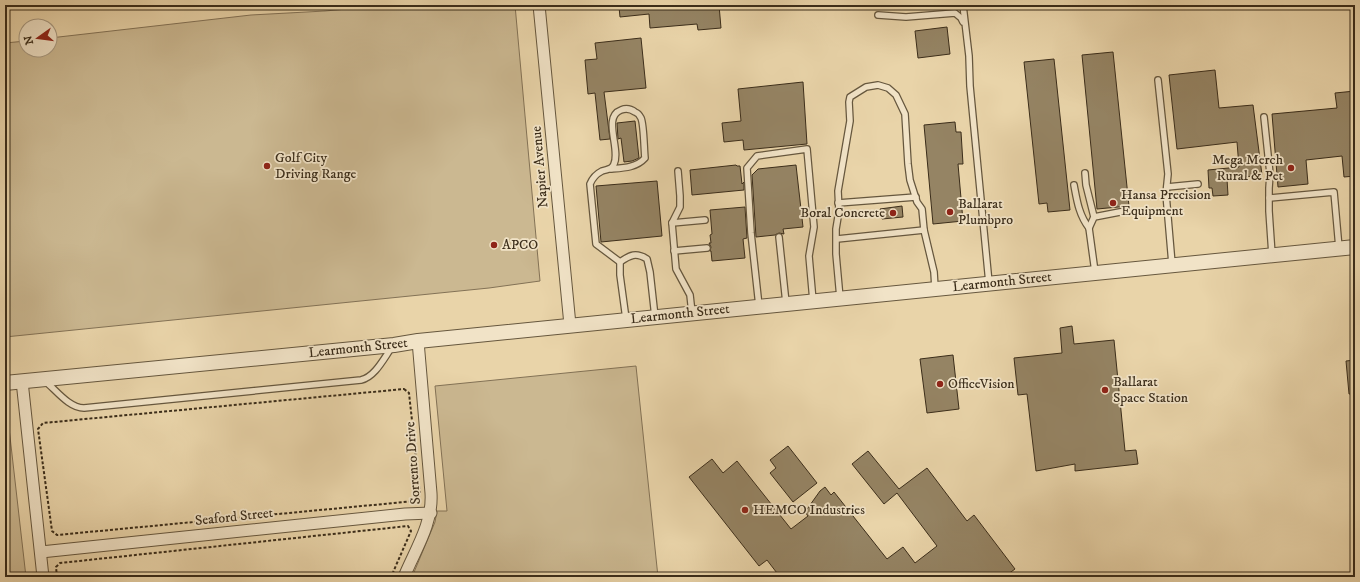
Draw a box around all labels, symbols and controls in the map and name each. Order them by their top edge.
north arrow [18,18,58,58]
text: N [21,34,37,46]
street label: Napier Avenue [527,125,553,209]
place label: Golf City Driving Range [275,149,357,183]
place label: Mega Merch Rural & Pet [1212,151,1284,185]
marker: Golf City Driving Range [262,161,272,171]
marker: Mega Merch Rural & Pet [1286,163,1296,173]
place label: Hansa Precision Equipment [1121,186,1212,220]
place label: Ballarat Plumbpro [958,195,1013,229]
marker: Hansa Precision Equipment [1108,198,1118,208]
place label: Boral Concrete [800,204,885,222]
marker: Ballarat Plumbpro [945,207,955,217]
marker: Boral Concrete [888,208,898,218]
place label: APCO [502,236,538,254]
marker: APCO [489,240,499,250]
street label: Learmonth Street [952,268,1053,296]
street label: Learmonth Street [630,300,731,328]
street label: Learmonth Street [308,334,409,362]
place label: Ballarat Space Station [1113,373,1189,407]
place label: OfficeVision [948,375,1015,393]
marker: OfficeVision [935,379,945,389]
marker: Ballarat Space Station [1100,385,1110,395]
street label: Sorrento Drive [401,421,425,505]
place label: HEMCO Industries [753,501,865,519]
street label: Seaford Street [194,504,274,530]
marker: HEMCO Industries [740,505,750,515]

